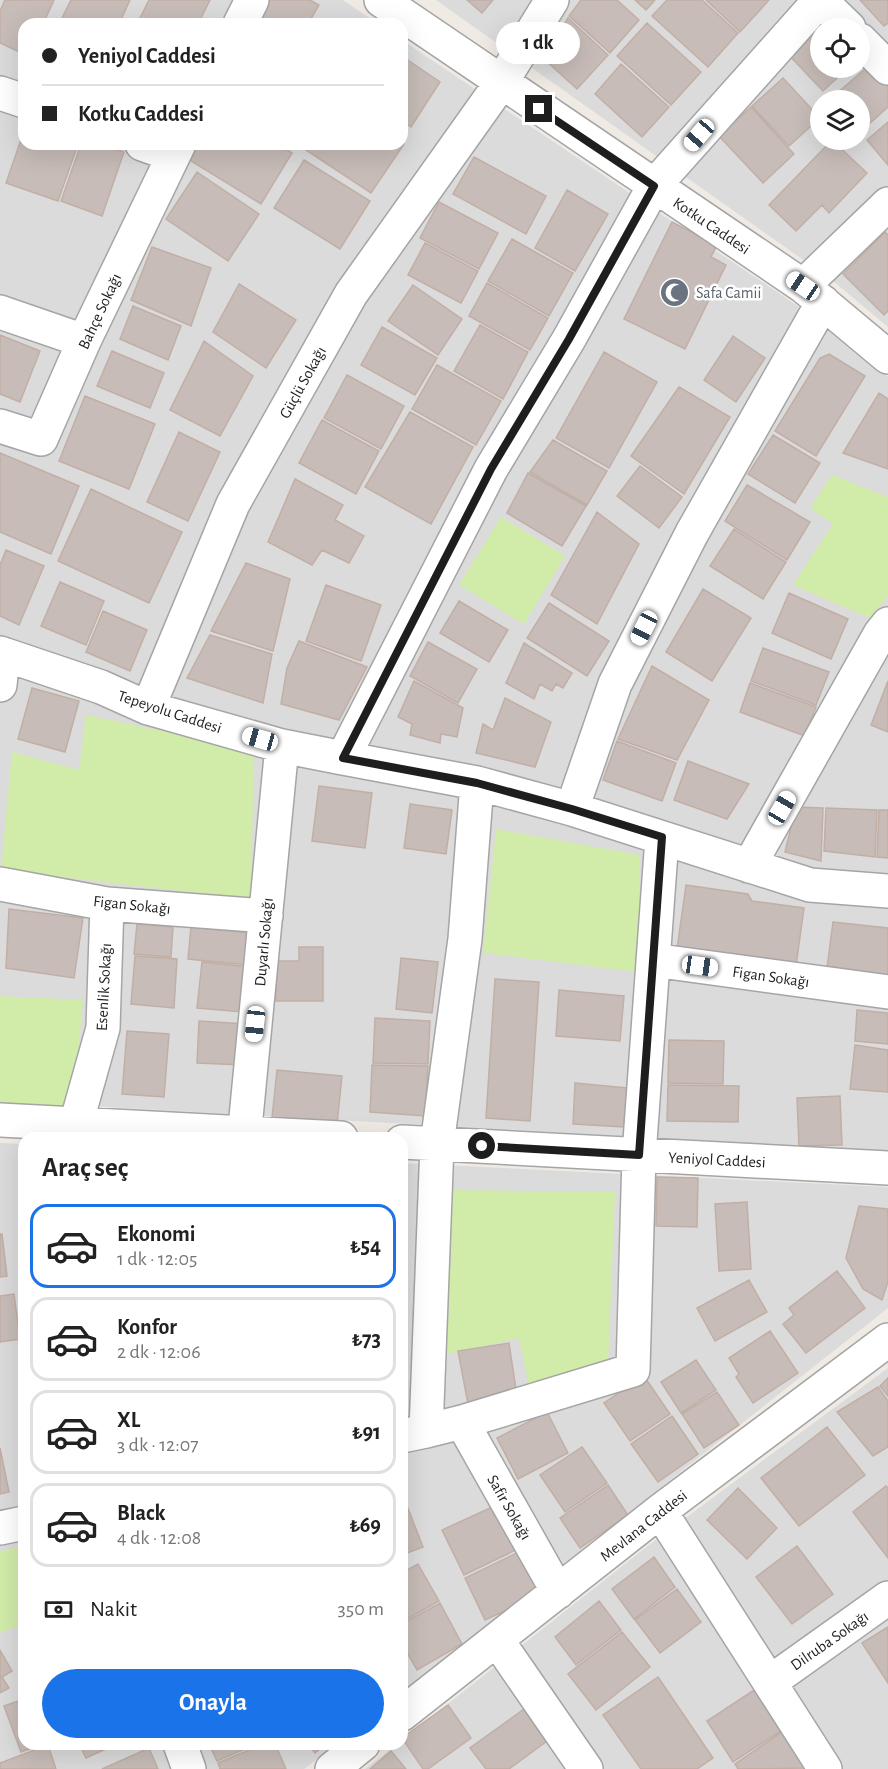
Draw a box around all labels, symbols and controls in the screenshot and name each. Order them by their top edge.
map controls [810,18,870,150]
button: locate [810,18,870,78]
callout: 1 dk [497,22,581,64]
text: 1 dk [523,33,553,53]
text: Yeniyol Caddesi [78,45,216,67]
button: layers [810,90,870,150]
route end [525,95,552,122]
text: Kotku Caddesi [78,103,204,125]
car [680,116,718,154]
street label: Kotku Caddesi [670,194,753,257]
car [783,268,823,304]
street label: Bahçe Sokağı [75,271,124,352]
mosque icon: Safa Camii [659,276,691,308]
place label: Safa Camii [696,285,761,301]
street label: Güçlü Sokağı [277,344,329,421]
car [628,608,660,648]
street label: Tepeyolu Caddesi [115,688,224,737]
car [240,725,280,753]
car [765,788,799,828]
street label: Figan Sokağı [92,893,171,917]
street label: Duyarlı Sokağı [252,897,277,987]
street label: Esenlik Sokağı [94,943,114,1031]
car [681,955,719,977]
street label: Figan Sokağı [731,964,810,990]
car [244,1005,266,1043]
route start [468,1132,495,1159]
street label: Yeniyol Caddesi [668,1149,766,1172]
text: Araç seç [42,1154,128,1181]
icon: car [45,1219,99,1273]
text: Ekonomi [117,1223,196,1245]
text: ₺54 [350,1235,381,1257]
text: 1 dk · 12:05 [117,1249,197,1269]
icon: car [45,1312,99,1366]
text: Konfor [117,1316,177,1338]
text: ₺73 [352,1328,381,1350]
text: 2 dk · 12:06 [117,1342,201,1362]
icon: car [45,1405,99,1459]
text: XL [117,1409,140,1431]
text: ₺91 [352,1421,381,1443]
text: 3 dk · 12:07 [117,1435,199,1455]
street label: Safir Sokağı [484,1472,534,1543]
street label: Mevlana Caddesi [597,1487,690,1565]
icon: car [45,1498,99,1552]
text: Black [117,1502,165,1524]
text: ₺69 [349,1514,381,1536]
text: 4 dk · 12:08 [117,1528,201,1548]
icon: cash [42,1593,75,1626]
text: Nakit [90,1598,137,1620]
text: 350 m [338,1599,384,1619]
street label: Dilruba Sokağı [788,1608,871,1673]
button: Onayla [42,1669,384,1738]

